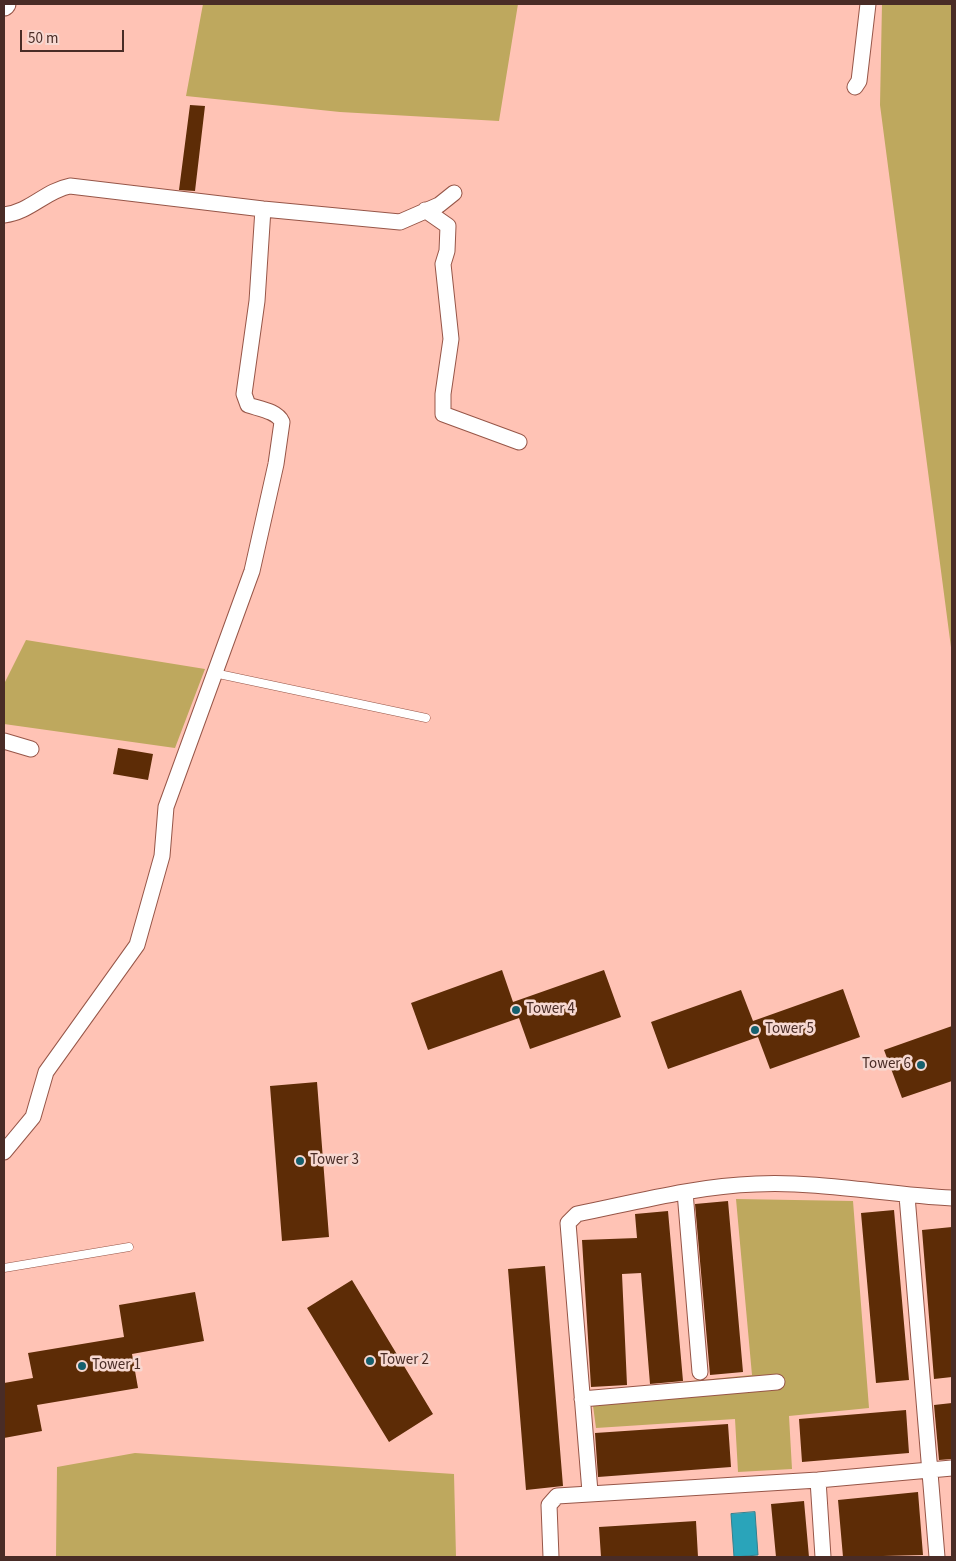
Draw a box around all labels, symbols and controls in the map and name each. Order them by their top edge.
scale bar [22,20,126,52]
text: 50 m [28,28,58,49]
place label: Tower 4 [526,1001,575,1019]
marker: Tower 4 [510,1004,522,1016]
place label: Tower 5 [765,1021,814,1039]
marker: Tower 5 [749,1024,761,1036]
place label: Tower 6 [862,1056,911,1074]
marker: Tower 6 [915,1059,927,1071]
place label: Tower 3 [310,1152,359,1170]
marker: Tower 3 [294,1155,306,1167]
place label: Tower 2 [380,1352,429,1370]
marker: Tower 2 [364,1355,376,1367]
place label: Tower 1 [92,1357,141,1375]
marker: Tower 1 [76,1360,88,1372]

